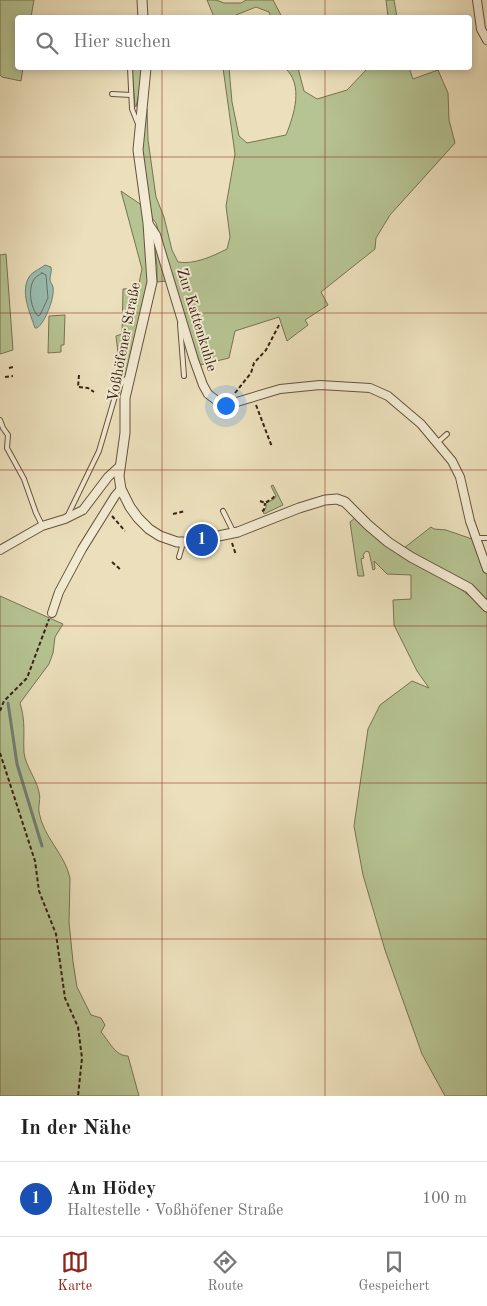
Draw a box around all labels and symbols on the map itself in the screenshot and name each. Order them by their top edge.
street label: Zur Kattenkuhle [173,266,219,374]
street label: Voßhöfener Straße [106,281,144,403]
your location [213,393,239,419]
pin: 1 [186,521,218,559]

